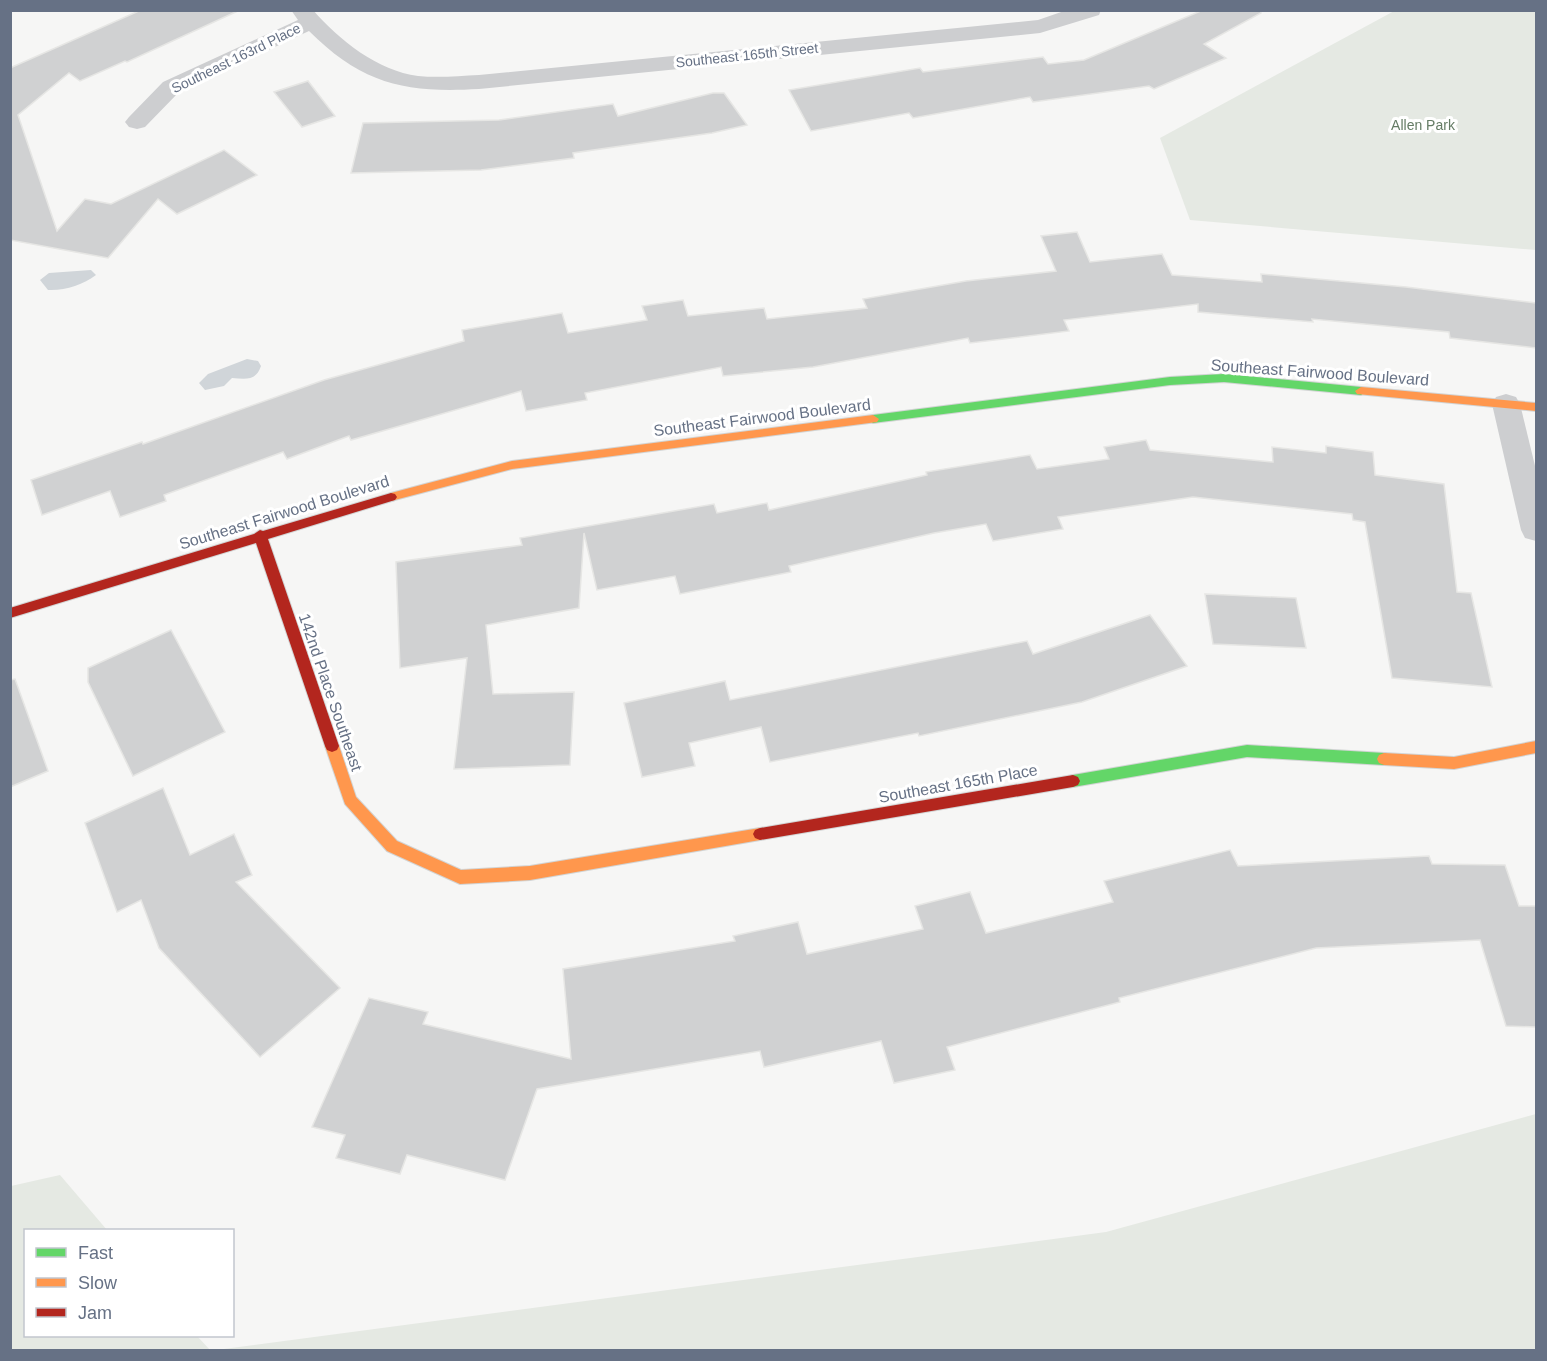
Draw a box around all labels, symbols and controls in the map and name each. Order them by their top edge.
street label: Southeast 163rd Place [169,20,303,96]
street label: Southeast 165th Street [675,40,819,70]
park label: Allen Park [1391,117,1456,133]
street label: Southeast Fairwood Boulevard [1210,356,1430,389]
street label: Southeast Fairwood Boulevard [652,396,872,439]
street label: Southeast Fairwood Boulevard [177,472,391,553]
street label: 142nd Place Southeast [296,611,366,774]
street label: Southeast 165th Place [877,761,1039,806]
legend [24,1229,234,1337]
text: Fast [78,1243,113,1263]
text: Slow [78,1273,118,1293]
text: Jam [78,1303,112,1323]

